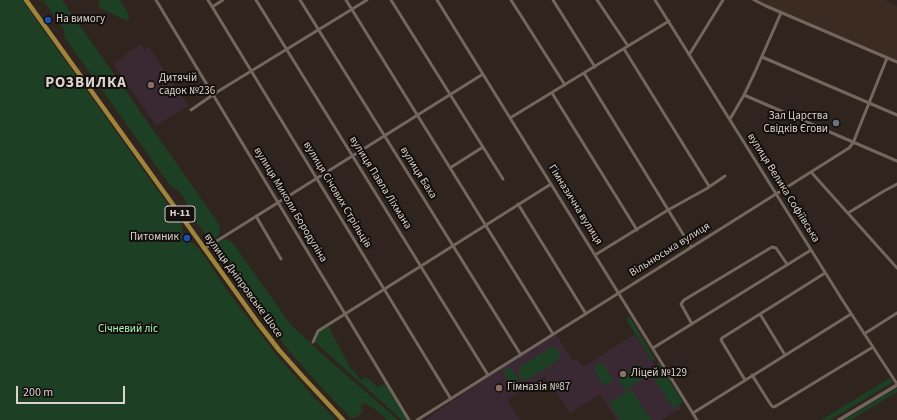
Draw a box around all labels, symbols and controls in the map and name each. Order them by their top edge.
place label: На вимогу [56,13,105,27]
marker: На вимогу [43,15,53,25]
place label: Дитячій садок №236 [159,72,215,98]
district label: РОЗВИЛКА [45,75,127,93]
marker: Дитячій садок №236 [146,80,156,90]
place label: Зал Царства Свідків Єгови [764,110,828,136]
marker: Зал Царства Свідків Єгови [831,118,841,128]
street label: вулиця Велика Софіївська [744,131,822,245]
street label: вулиця Павла Ліхмана [346,134,414,232]
street label: вулиця Січових Стрільців [300,139,374,251]
street label: вулиця Миколи Бородуліна [250,145,330,265]
street label: вулиця Баха [397,145,439,201]
street label: Гімназична вулиця [545,162,605,248]
road number: Н-11 [165,206,195,222]
street label: Вільнюська вулиця [627,220,713,280]
place label: Питомник [130,231,179,245]
street label: вулиця Дніпровське Шосе [201,231,285,341]
marker: Питомник [182,233,192,243]
park label: Січневий ліс [98,323,158,337]
place label: Ліцей №129 [631,367,687,381]
marker: Ліцей №129 [618,369,628,379]
scale bar [18,378,127,404]
place label: Гімназія №87 [507,381,570,395]
marker: Гімназія №87 [494,383,504,393]
text: 200 m [23,384,53,401]

